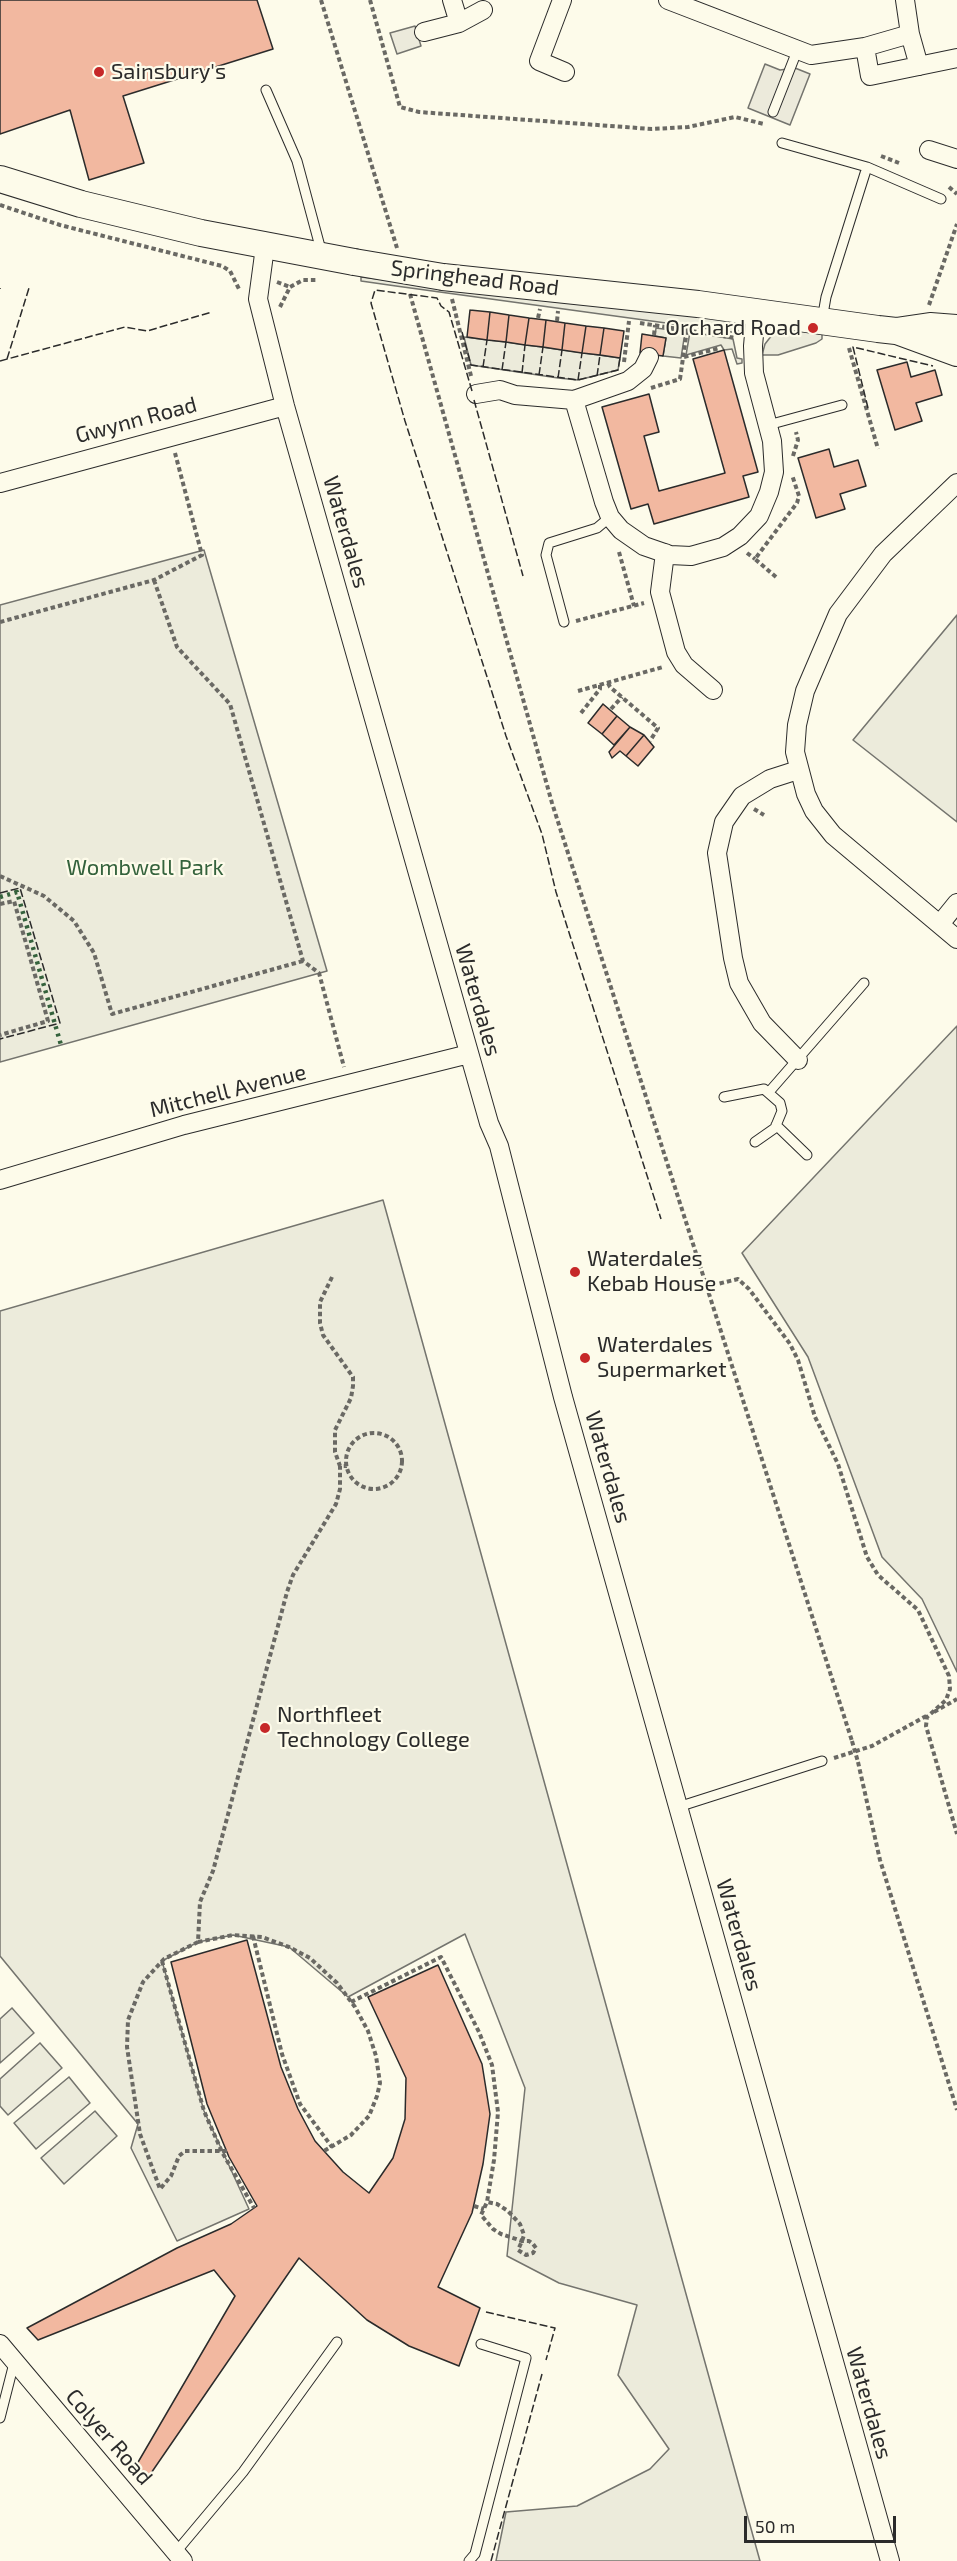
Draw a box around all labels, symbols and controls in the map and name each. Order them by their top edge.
place label: Sainsbury's [111,59,226,85]
marker: Sainsbury's [92,65,106,79]
street label: Springhead Road [389,255,561,301]
place label: Orchard Road [665,315,801,341]
marker: Orchard Road [806,321,820,335]
street label: Gwynn Road [72,391,200,449]
street label: Waterdales [317,473,375,591]
park label: Wombwell Park [66,855,224,881]
street label: Waterdales [449,941,507,1059]
street label: Mitchell Avenue [147,1059,309,1123]
place label: Waterdales Kebab House [587,1246,716,1298]
marker: Waterdales Kebab House [568,1265,582,1279]
place label: Waterdales Supermarket [597,1332,727,1384]
marker: Waterdales Supermarket [578,1351,592,1365]
street label: Waterdales [579,1408,637,1526]
place label: Northfleet Technology College [277,1702,470,1754]
marker: Northfleet Technology College [258,1721,272,1735]
street label: Waterdales [710,1876,768,1994]
street label: Waterdales [840,2344,898,2462]
street label: Colyer Road [60,2384,158,2490]
scale bar [747,2504,898,2542]
text: 50 m [755,2515,795,2537]

